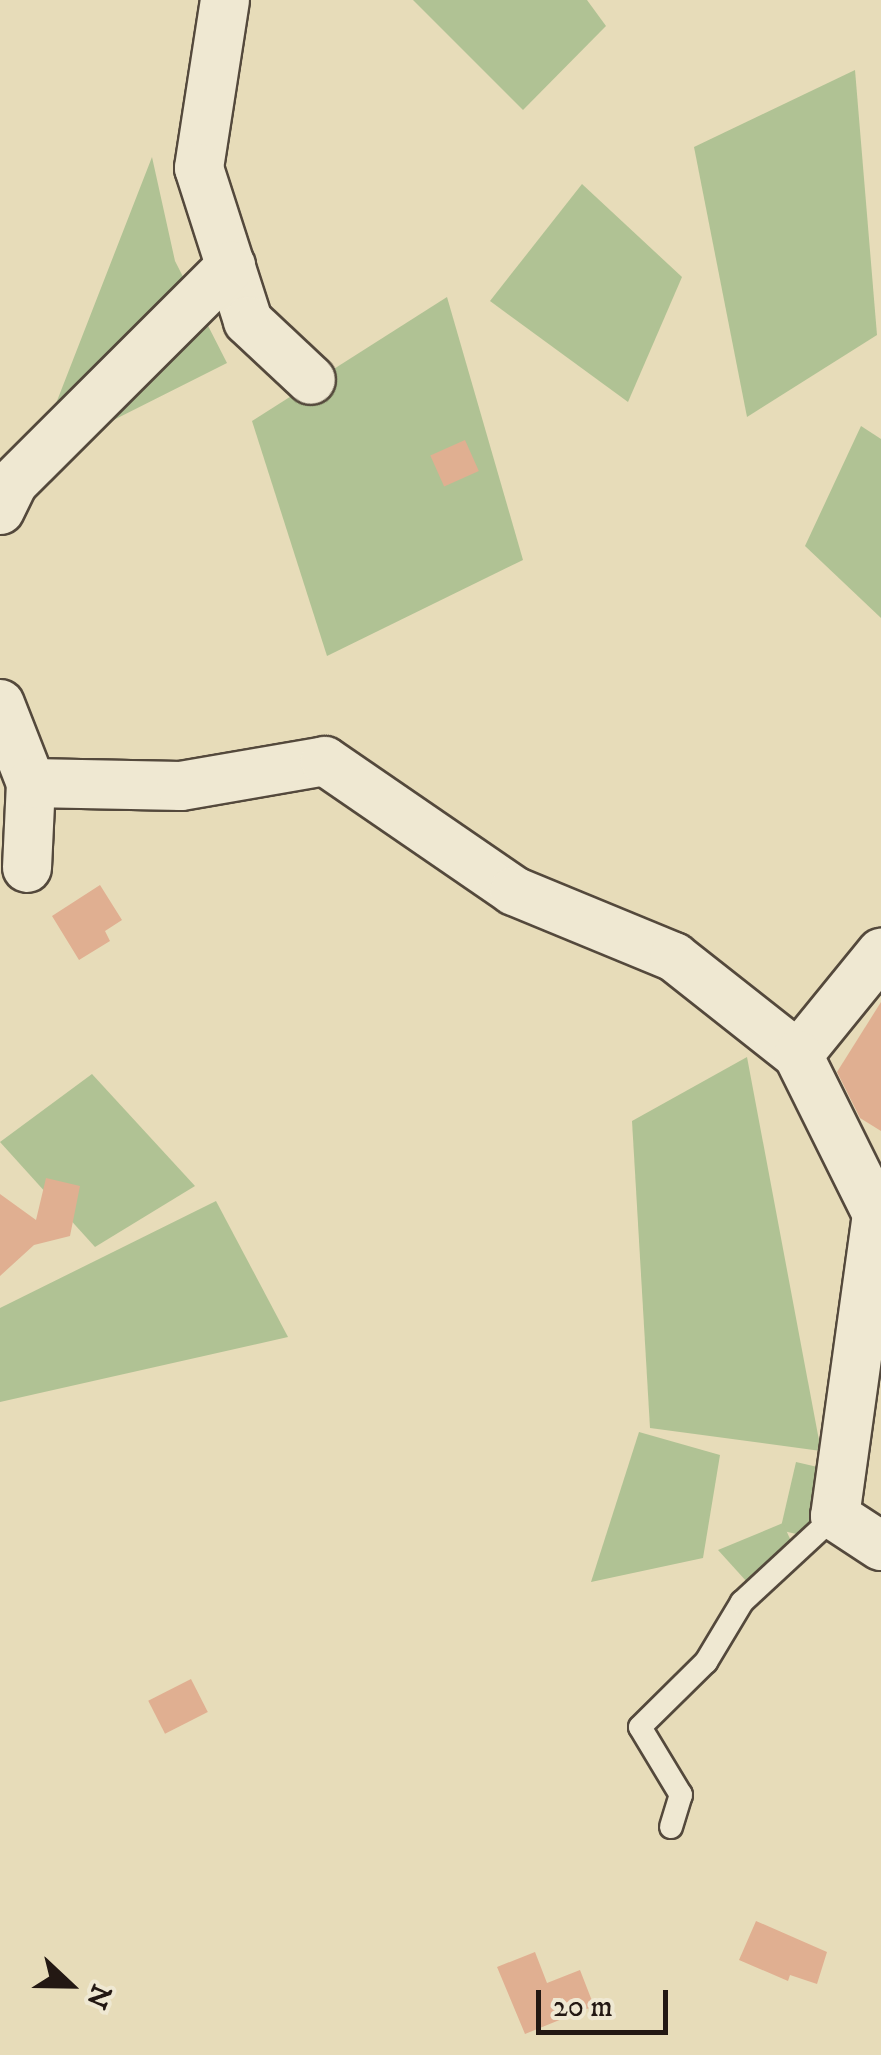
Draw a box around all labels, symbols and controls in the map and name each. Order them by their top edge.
north arrow [20,1935,120,2035]
scale bar [541,1970,674,2032]
text: N [78,1979,119,2014]
text: 20 m [553,1989,613,2026]

